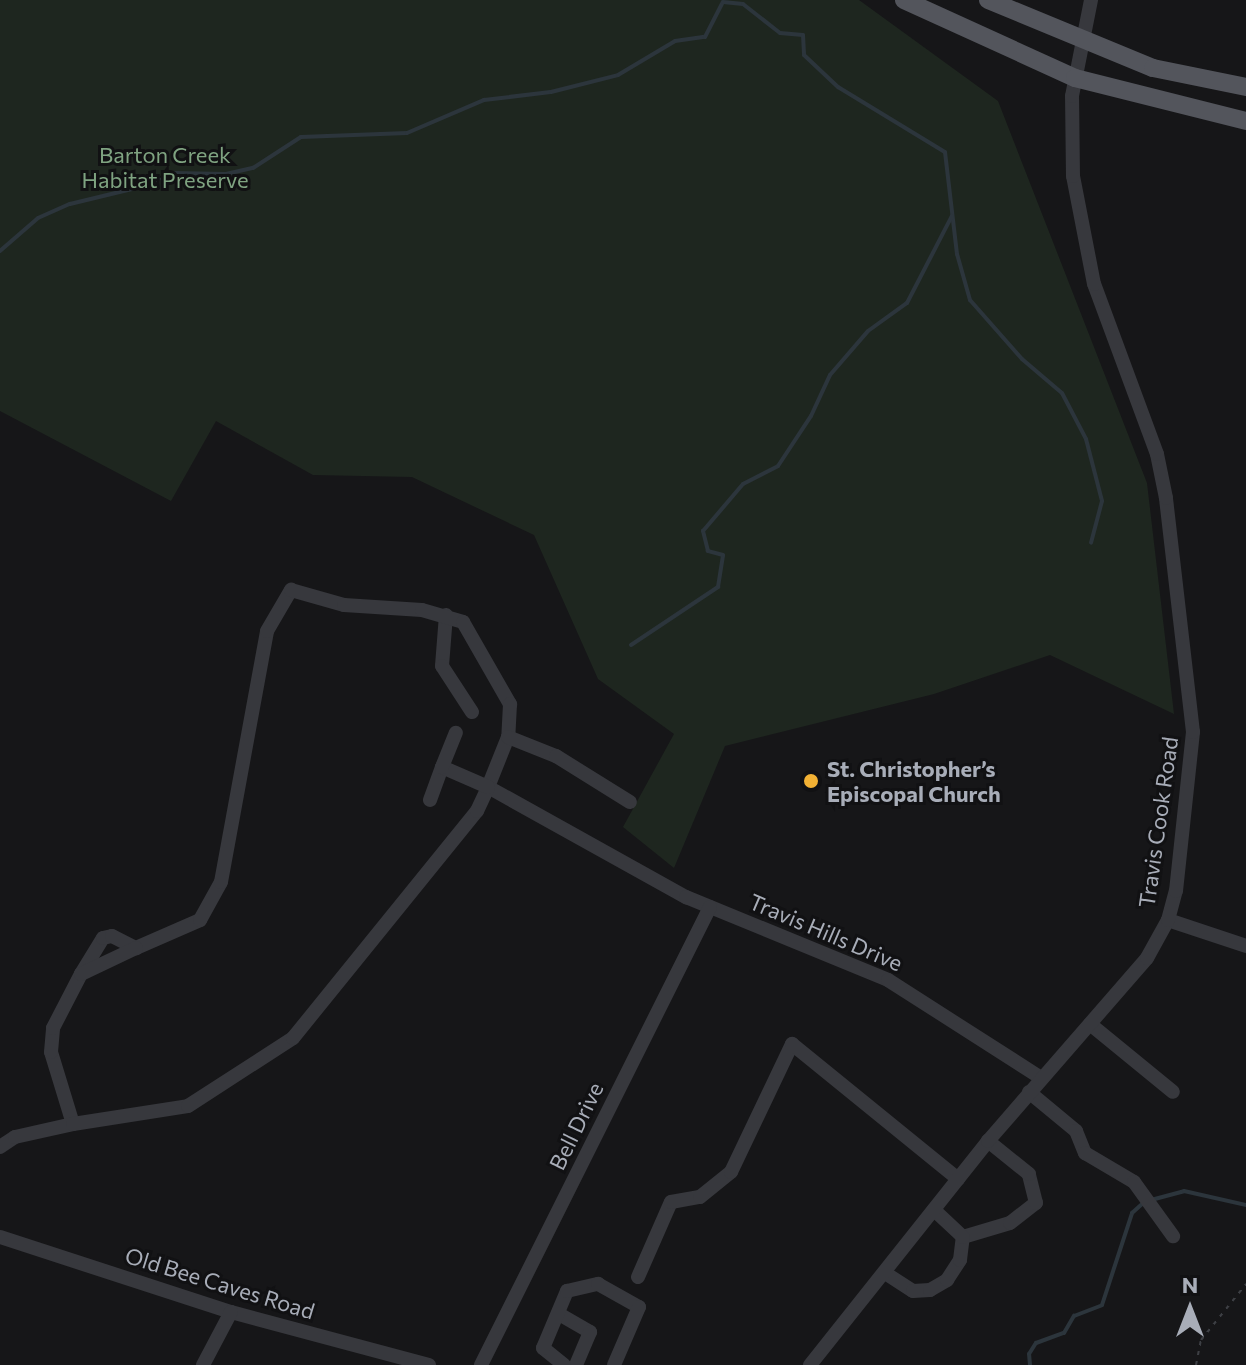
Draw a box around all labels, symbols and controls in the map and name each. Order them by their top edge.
park label: Barton Creek Habitat Preserve [81,141,249,192]
street label: Travis Cook Road [1133,735,1183,909]
place label: St. Christopher’s Episcopal Church [827,755,1001,806]
marker: St. Christopher’s Episcopal Church [802,772,820,790]
street label: Travis Hills Drive [745,888,907,976]
street label: Bell Drive [543,1078,609,1174]
street label: Old Bee Caves Road [122,1242,318,1324]
north arrow [1150,1269,1230,1349]
text: N [1182,1271,1198,1298]

